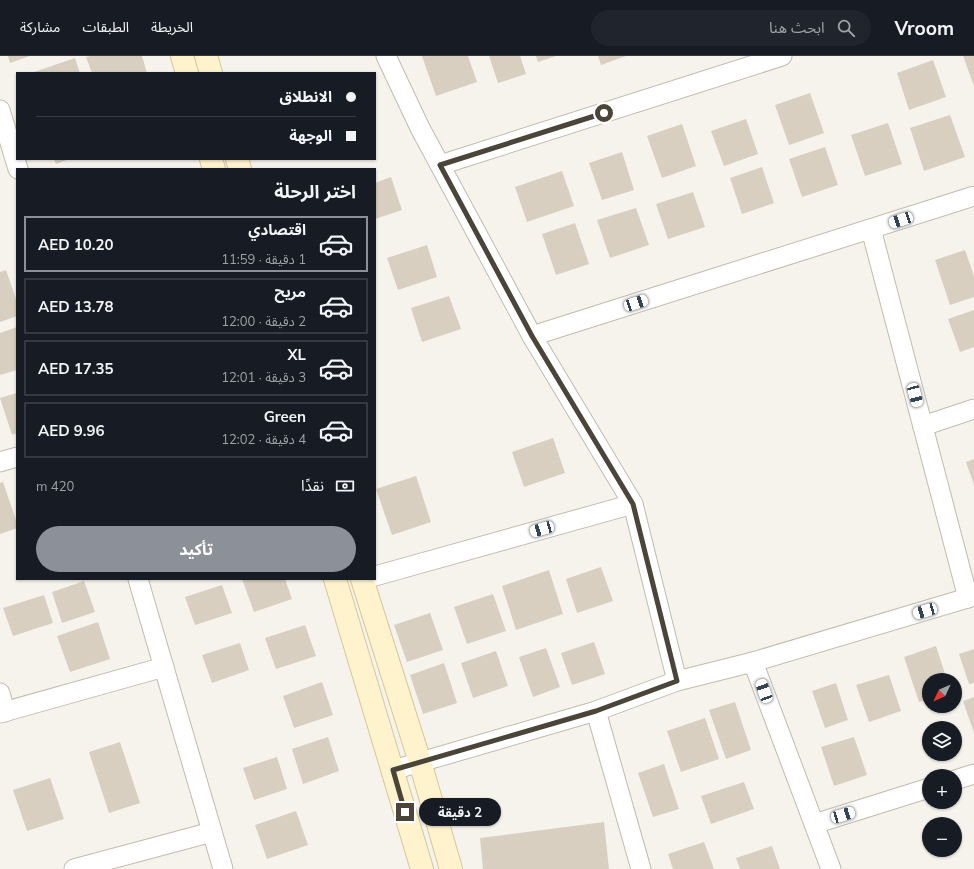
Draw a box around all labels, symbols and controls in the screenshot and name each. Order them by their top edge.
search box [591,10,871,46]
text: Vroom [895,16,954,40]
icon: search [835,17,857,39]
text: مشاركة [20,18,60,36]
text: الطبقات [82,18,129,36]
text: الخريطة [151,18,193,36]
text: ابحث هنا [769,18,825,37]
text: الانطلاق [280,87,332,106]
route start [595,104,613,122]
text: الوجهة [289,126,332,145]
text: اختر الرحلة [274,180,356,203]
car [888,211,914,229]
text: اقتصادي [248,220,306,239]
icon: car [318,226,354,262]
text: AED 10.20 [38,235,113,254]
text: 1 دقيقة · 11:59 [221,251,306,267]
text: مريح [274,282,306,301]
icon: car [318,288,354,324]
car [623,294,649,312]
text: AED 13.78 [38,297,113,316]
text: 2 دقيقة · 12:00 [221,313,306,329]
text: XL [288,345,306,364]
icon: car [318,350,354,386]
text: AED 17.35 [38,359,113,378]
text: 3 دقيقة · 12:01 [221,369,306,385]
car [906,382,924,408]
text: Green [264,407,306,426]
icon: car [318,412,354,448]
text: AED 9.96 [38,421,104,440]
text: 4 دقيقة · 12:02 [221,431,306,447]
icon: cash [334,475,356,497]
text: نقدًا [301,476,324,495]
text: 420 m [36,478,74,494]
car [529,520,555,538]
button: تأكيد [36,526,356,572]
car [912,602,938,620]
north arrow [922,673,962,713]
map controls [922,673,962,857]
car [754,678,774,704]
button: layers [922,721,962,761]
button: + [922,769,962,809]
callout: 2 دقيقة [419,798,501,826]
route end [396,803,414,821]
text: 2 دقيقة [438,804,482,820]
car [830,806,856,824]
button: − [922,817,962,857]

